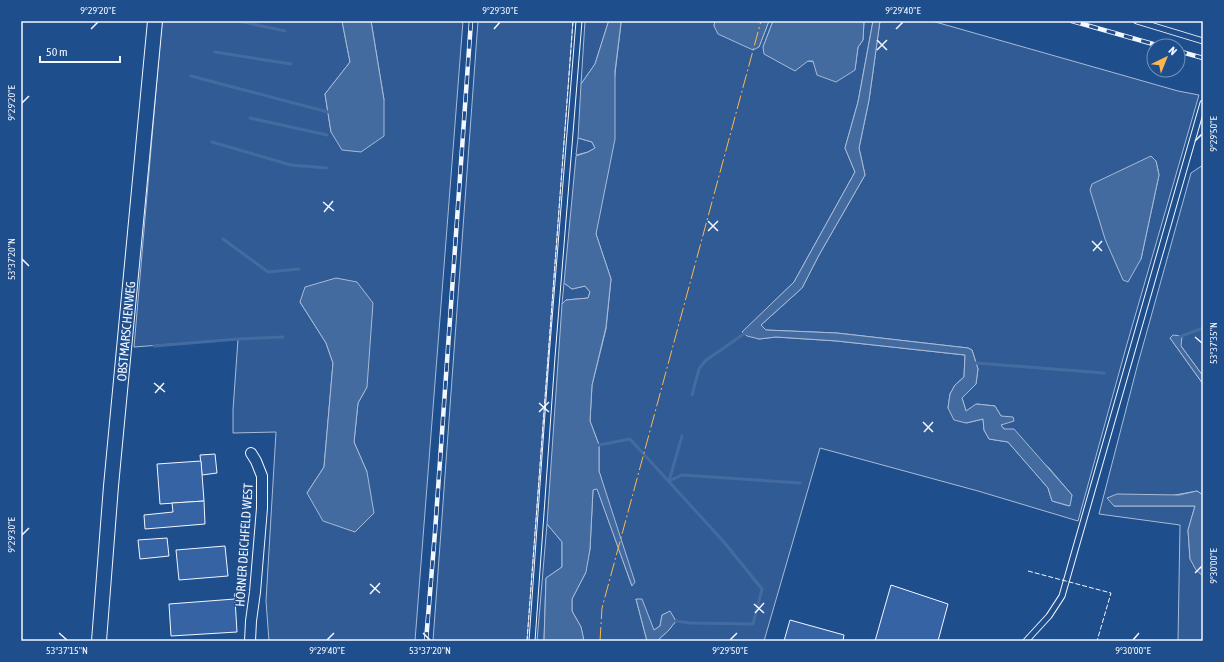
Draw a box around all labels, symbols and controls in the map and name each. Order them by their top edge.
text: 9°29'20"E [80,5,116,16]
text: 9°29'30"E [482,5,518,16]
text: 9°29'40"E [885,5,921,16]
scale bar [40,38,120,64]
north arrow [1146,38,1186,78]
text: N [1166,44,1179,57]
text: 50 m [46,45,68,59]
text: 9°29'20"E [6,85,17,121]
text: 9°29'50"E [1208,116,1219,152]
text: 53°37'20"N [6,238,17,280]
street label: OBSTMARSCHENWEG [113,280,138,382]
text: 53°37'35"N [1208,322,1219,364]
street label: HÖRNER DEICHFELD WEST [232,483,256,607]
text: 9°29'30"E [6,517,17,553]
text: 9°30'00"E [1208,548,1219,584]
text: 53°37'15"N [46,645,88,656]
text: 9°29'40"E [309,645,345,656]
text: 53°37'20"N [409,645,451,656]
text: 9°29'50"E [712,645,748,656]
text: 9°30'00"E [1115,645,1151,656]

